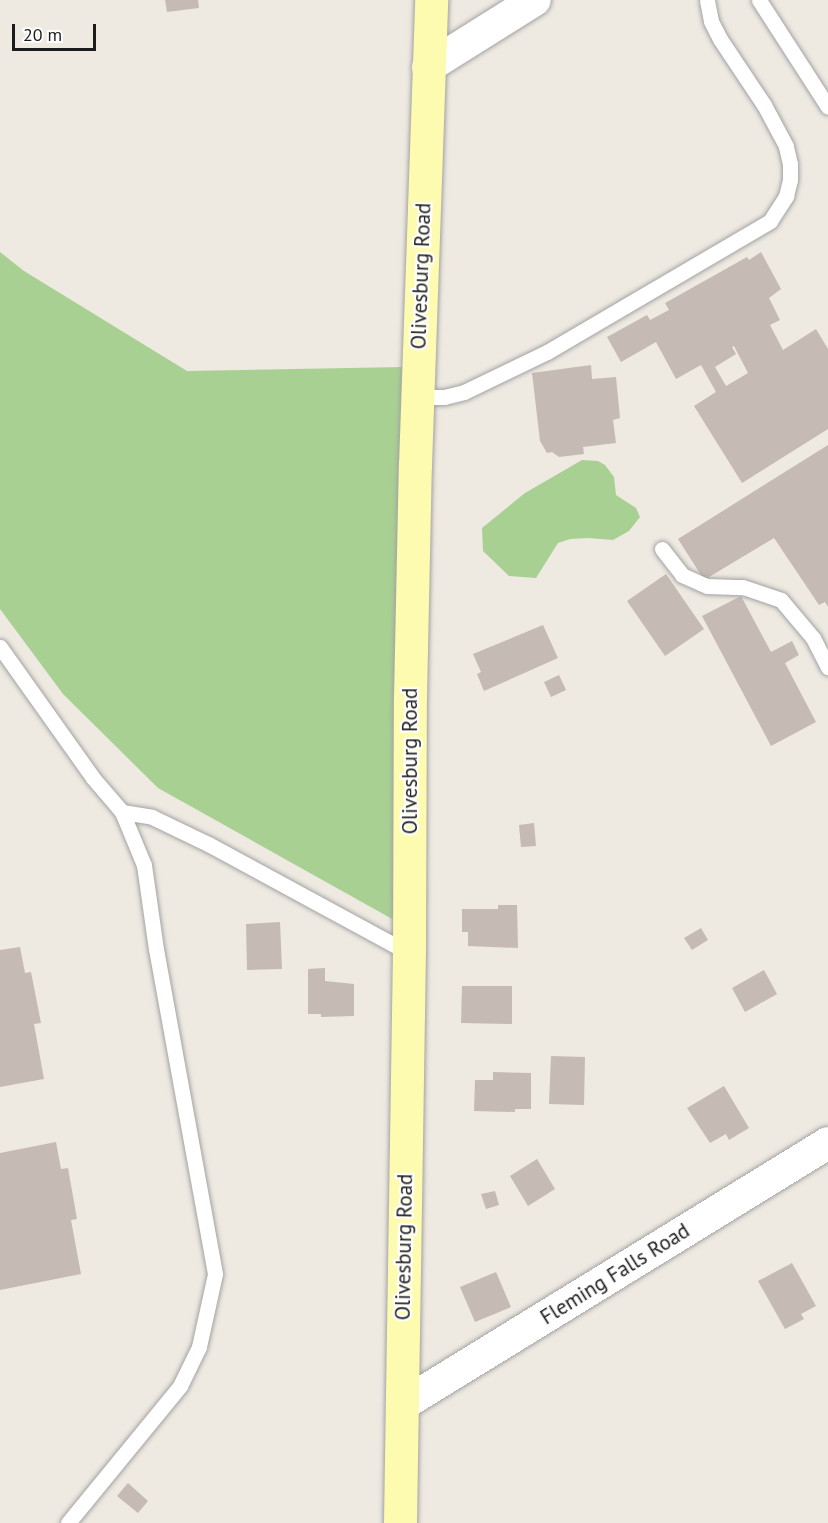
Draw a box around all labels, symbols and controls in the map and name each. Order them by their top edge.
scale bar [15,12,99,50]
text: 20 m [23,23,62,46]
street label: Olivesburg Road [406,202,436,350]
street label: Olivesburg Road [397,688,423,834]
street label: Olivesburg Road [390,1173,418,1321]
street label: Fleming Falls Road [536,1218,694,1330]

